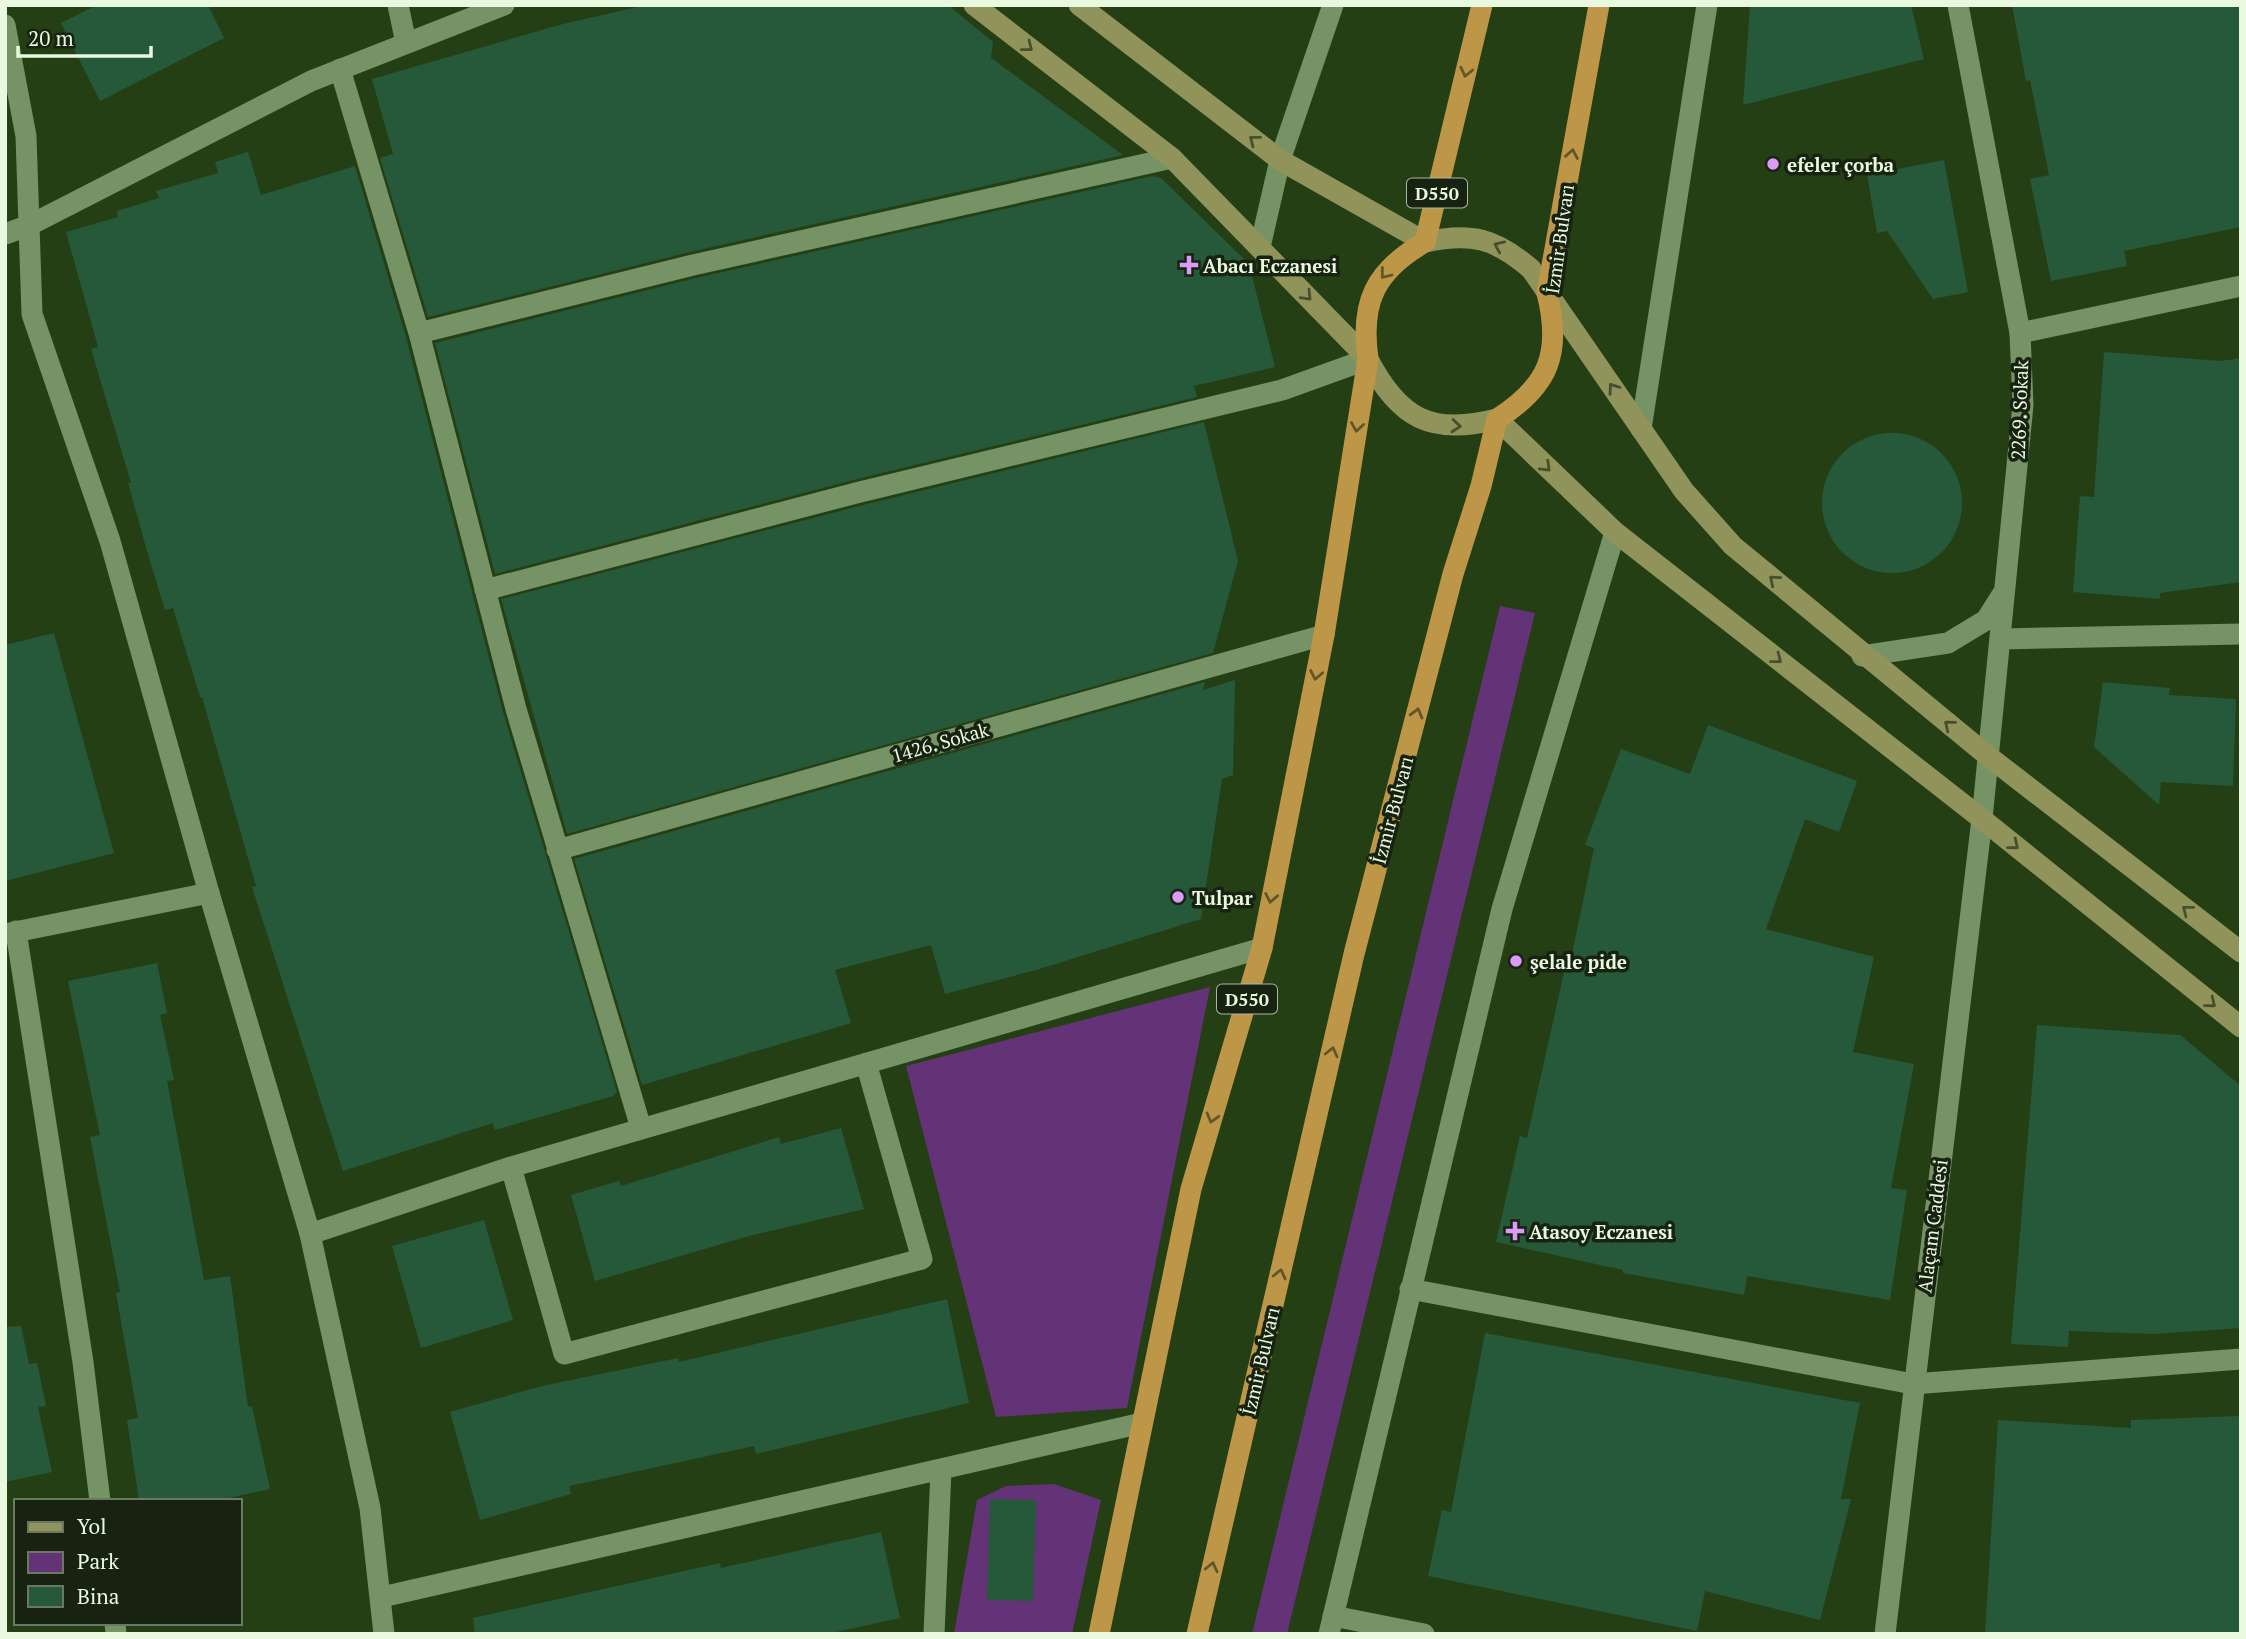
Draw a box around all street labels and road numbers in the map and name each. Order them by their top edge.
road number: D550 [1407,178,1467,208]
street label: İzmir Bulvarı [1539,183,1579,295]
street label: 2269. Sokak [2005,360,2033,460]
street label: 1426. Sokak [889,716,991,768]
street label: İzmir Bulvarı [1366,753,1418,867]
road number: D550 [1217,984,1277,1014]
street label: Alaçam Caddesi [1911,1158,1953,1294]
street label: İzmir Bulvarı [1235,1304,1285,1418]

